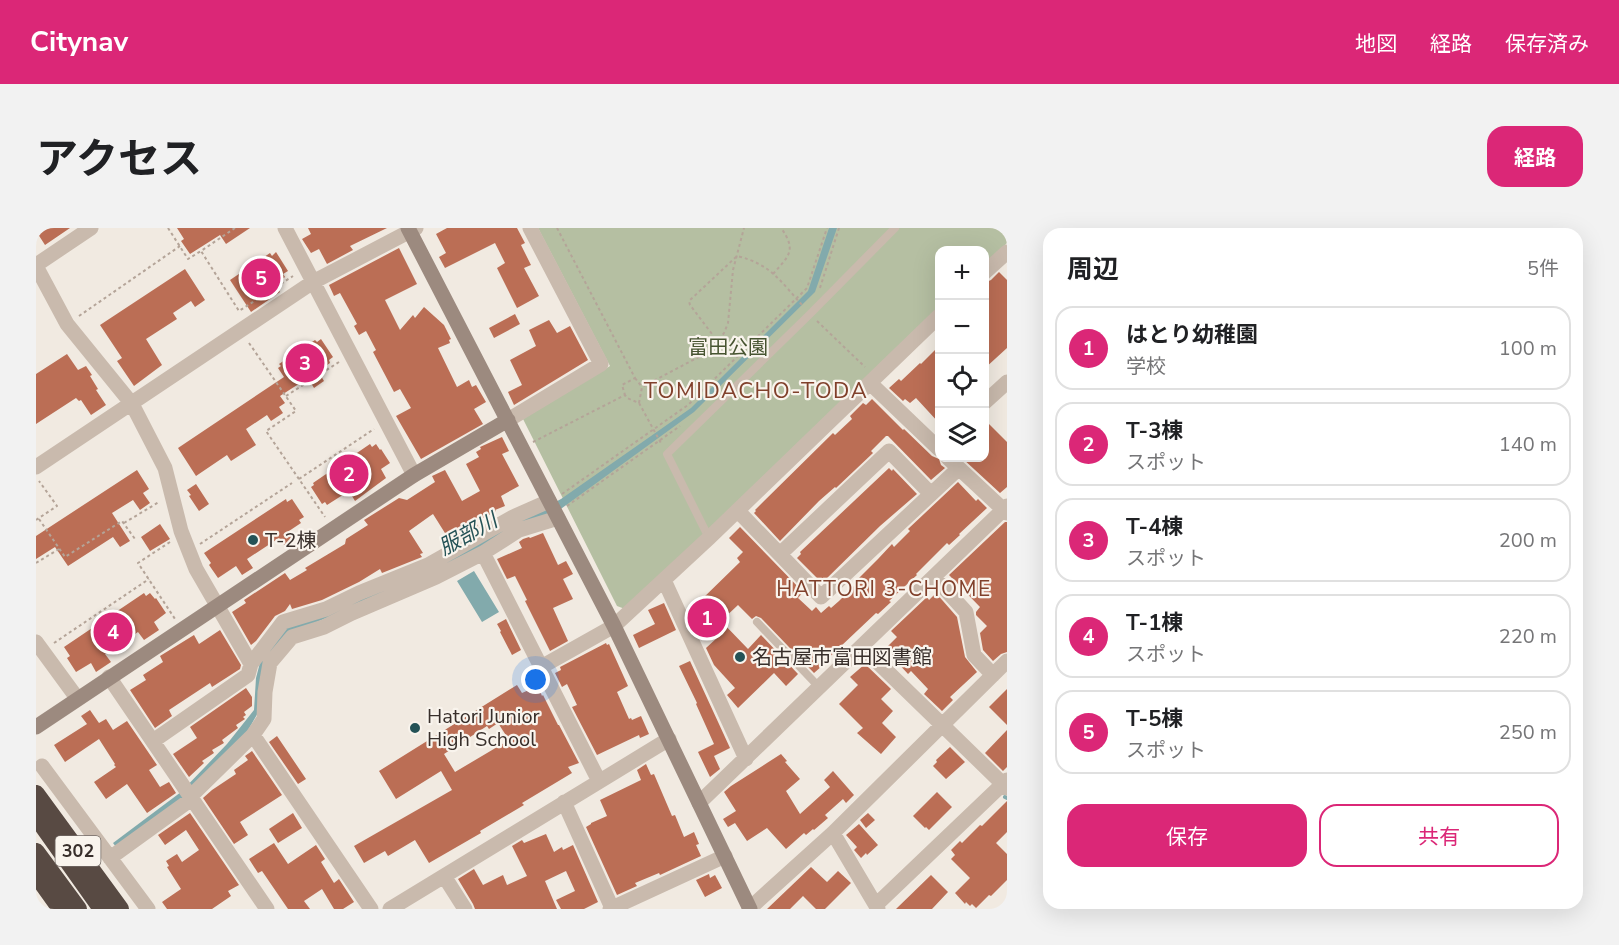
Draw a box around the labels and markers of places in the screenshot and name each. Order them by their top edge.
pin: 5 [242,256,280,300]
pin: 3 [286,340,324,386]
pin: 2 [330,452,368,496]
place label: T-2棟 [265,527,317,554]
marker: T-2棟 [246,533,260,547]
pin: 1 [688,596,726,640]
pin: 4 [94,610,133,654]
place label: 名古屋市富田図書館 [752,644,932,671]
marker: 名古屋市富田図書館 [733,650,747,664]
place label: Hatori Junior High School [427,703,540,753]
marker: Hatori Junior High School [408,721,422,735]

